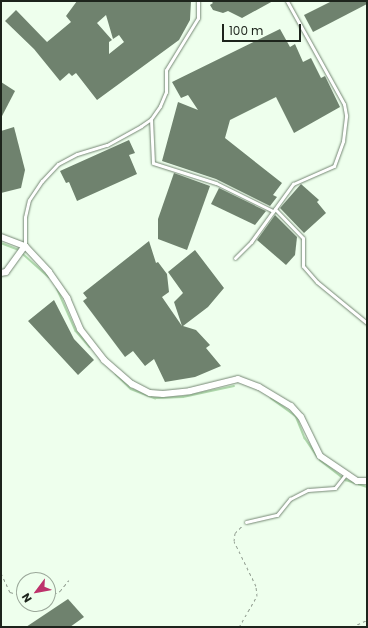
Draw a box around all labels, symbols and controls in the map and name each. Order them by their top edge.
scale bar [224,16,303,42]
text: 100 m [229,22,263,39]
north arrow [16,572,56,612]
text: N [18,590,36,606]

